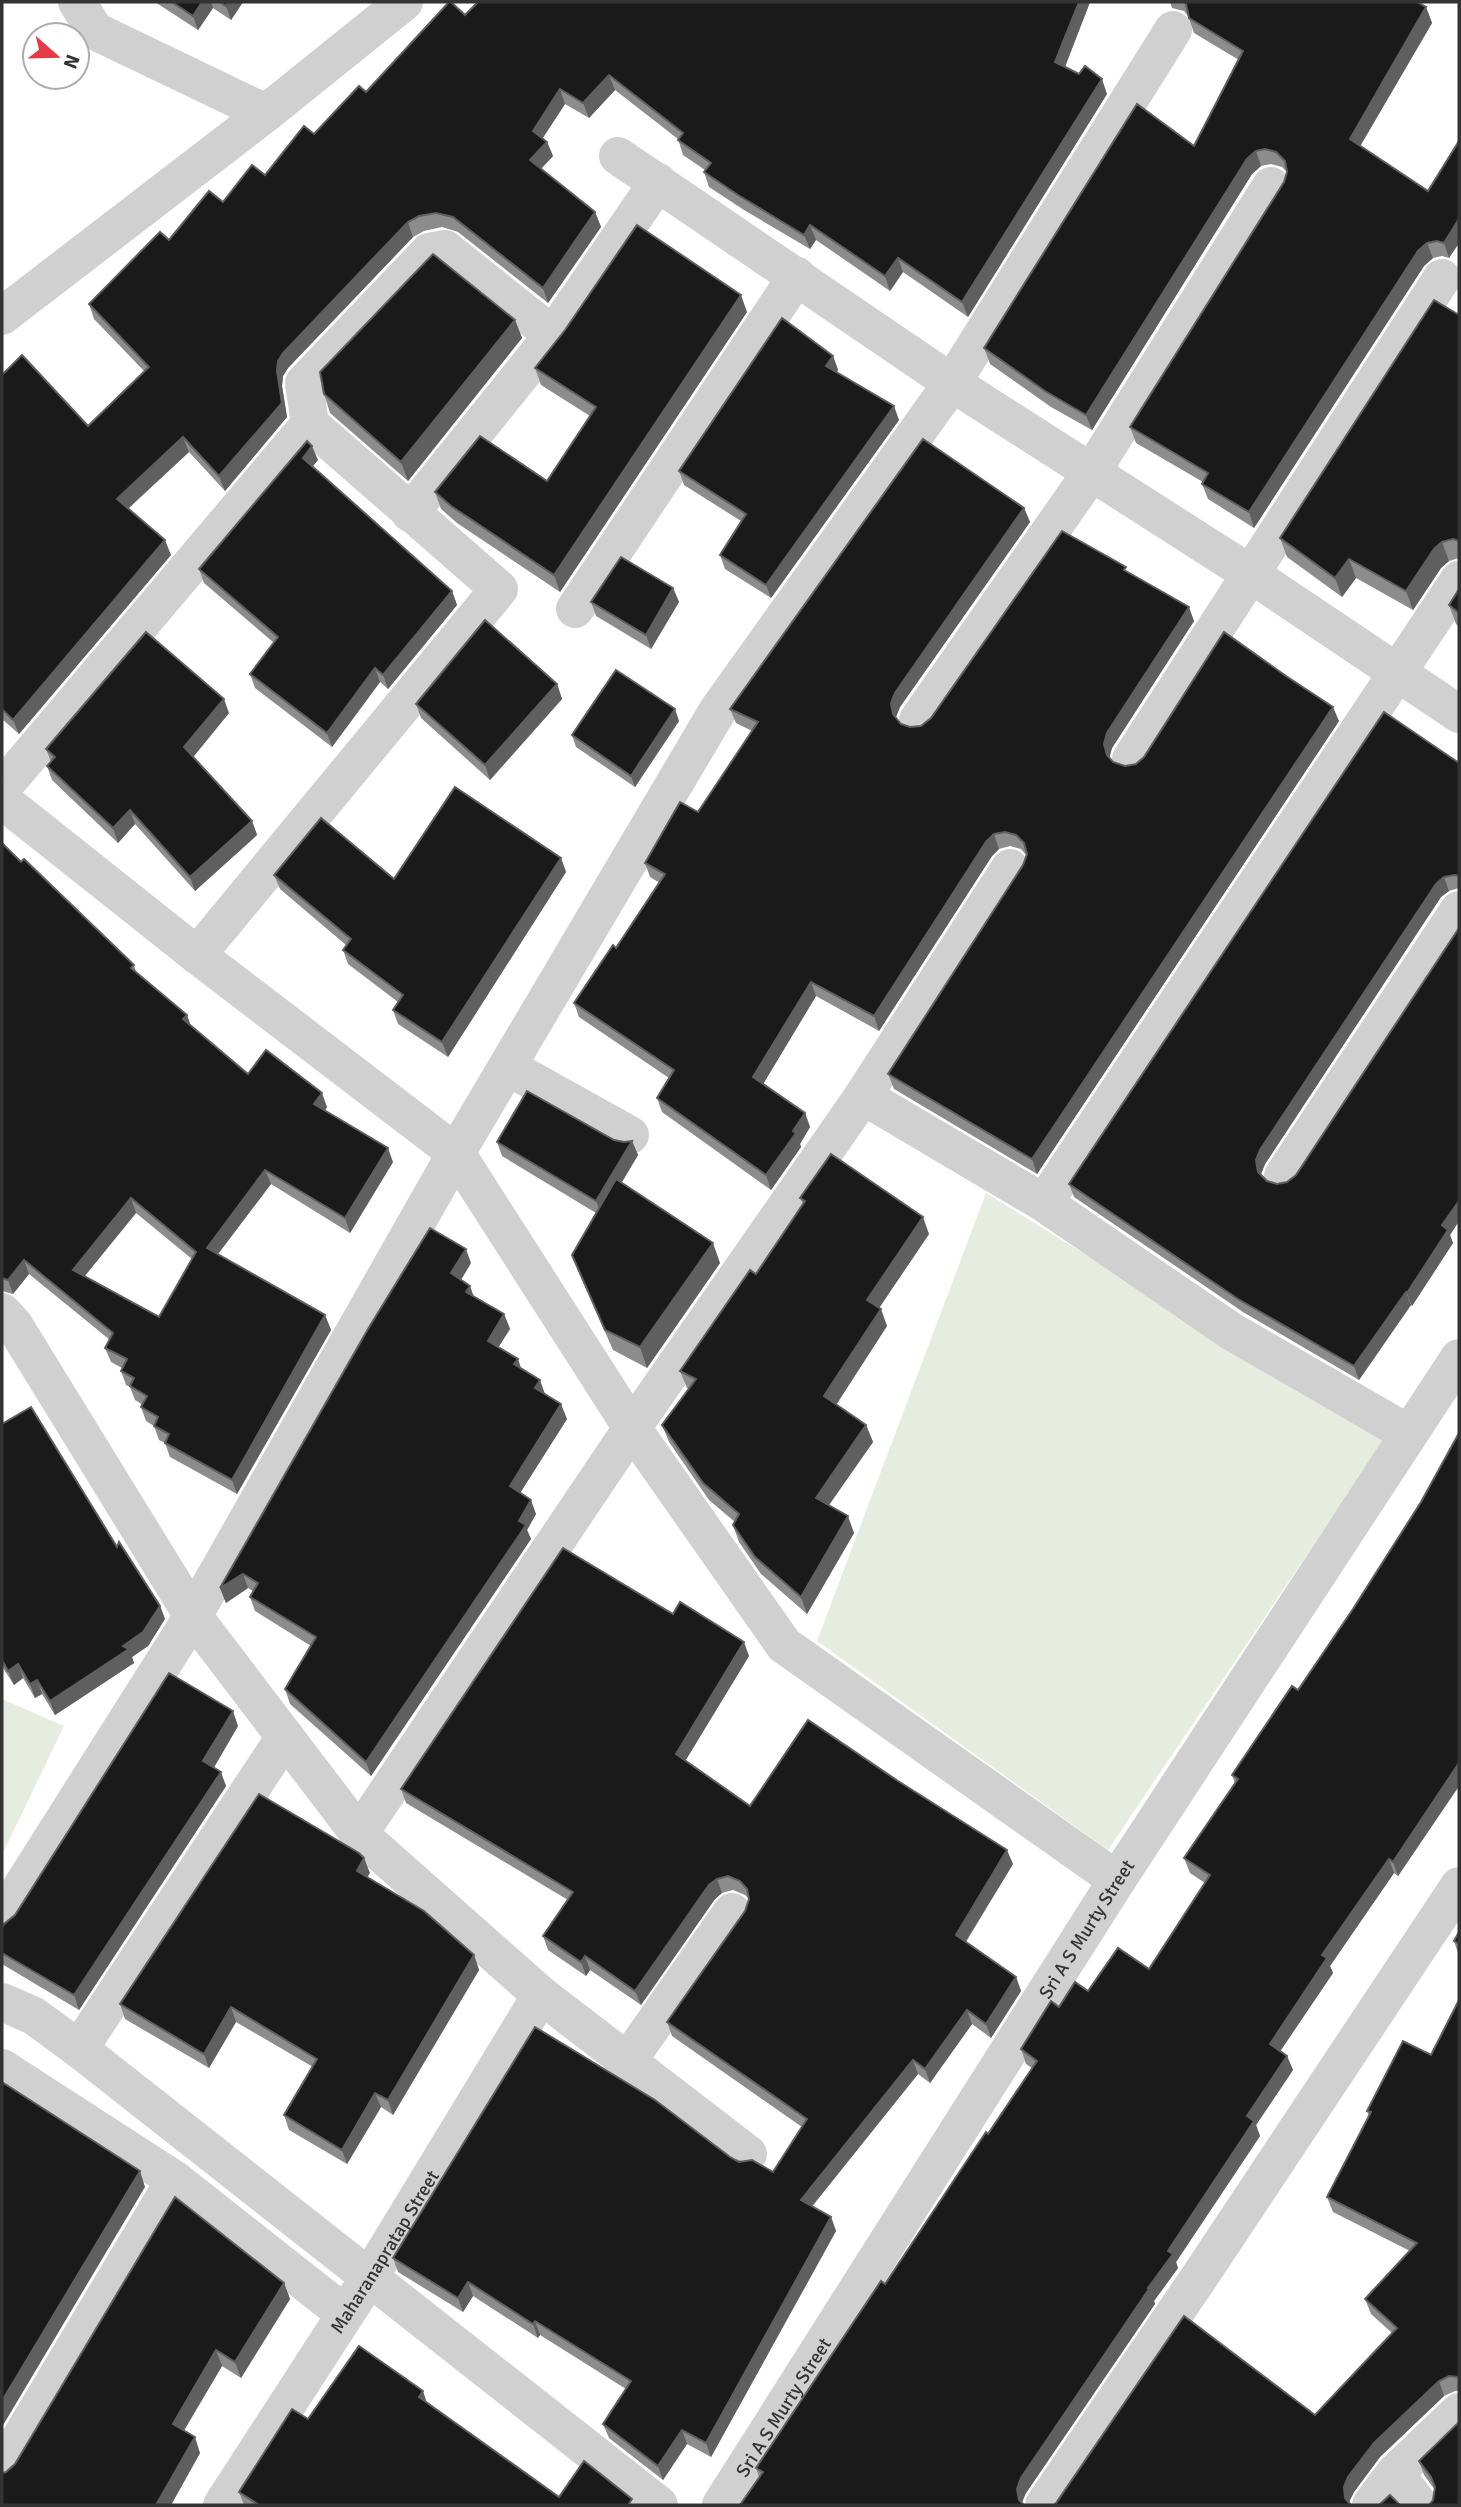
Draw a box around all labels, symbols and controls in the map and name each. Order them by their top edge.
north arrow [21,21,91,91]
text: N [57,51,85,72]
street label: Sri A S Murty Street [1034,1855,1140,2004]
street label: Maharanapratap Street [325,2166,445,2338]
street label: Sri A S Murty Street [731,2333,837,2482]

